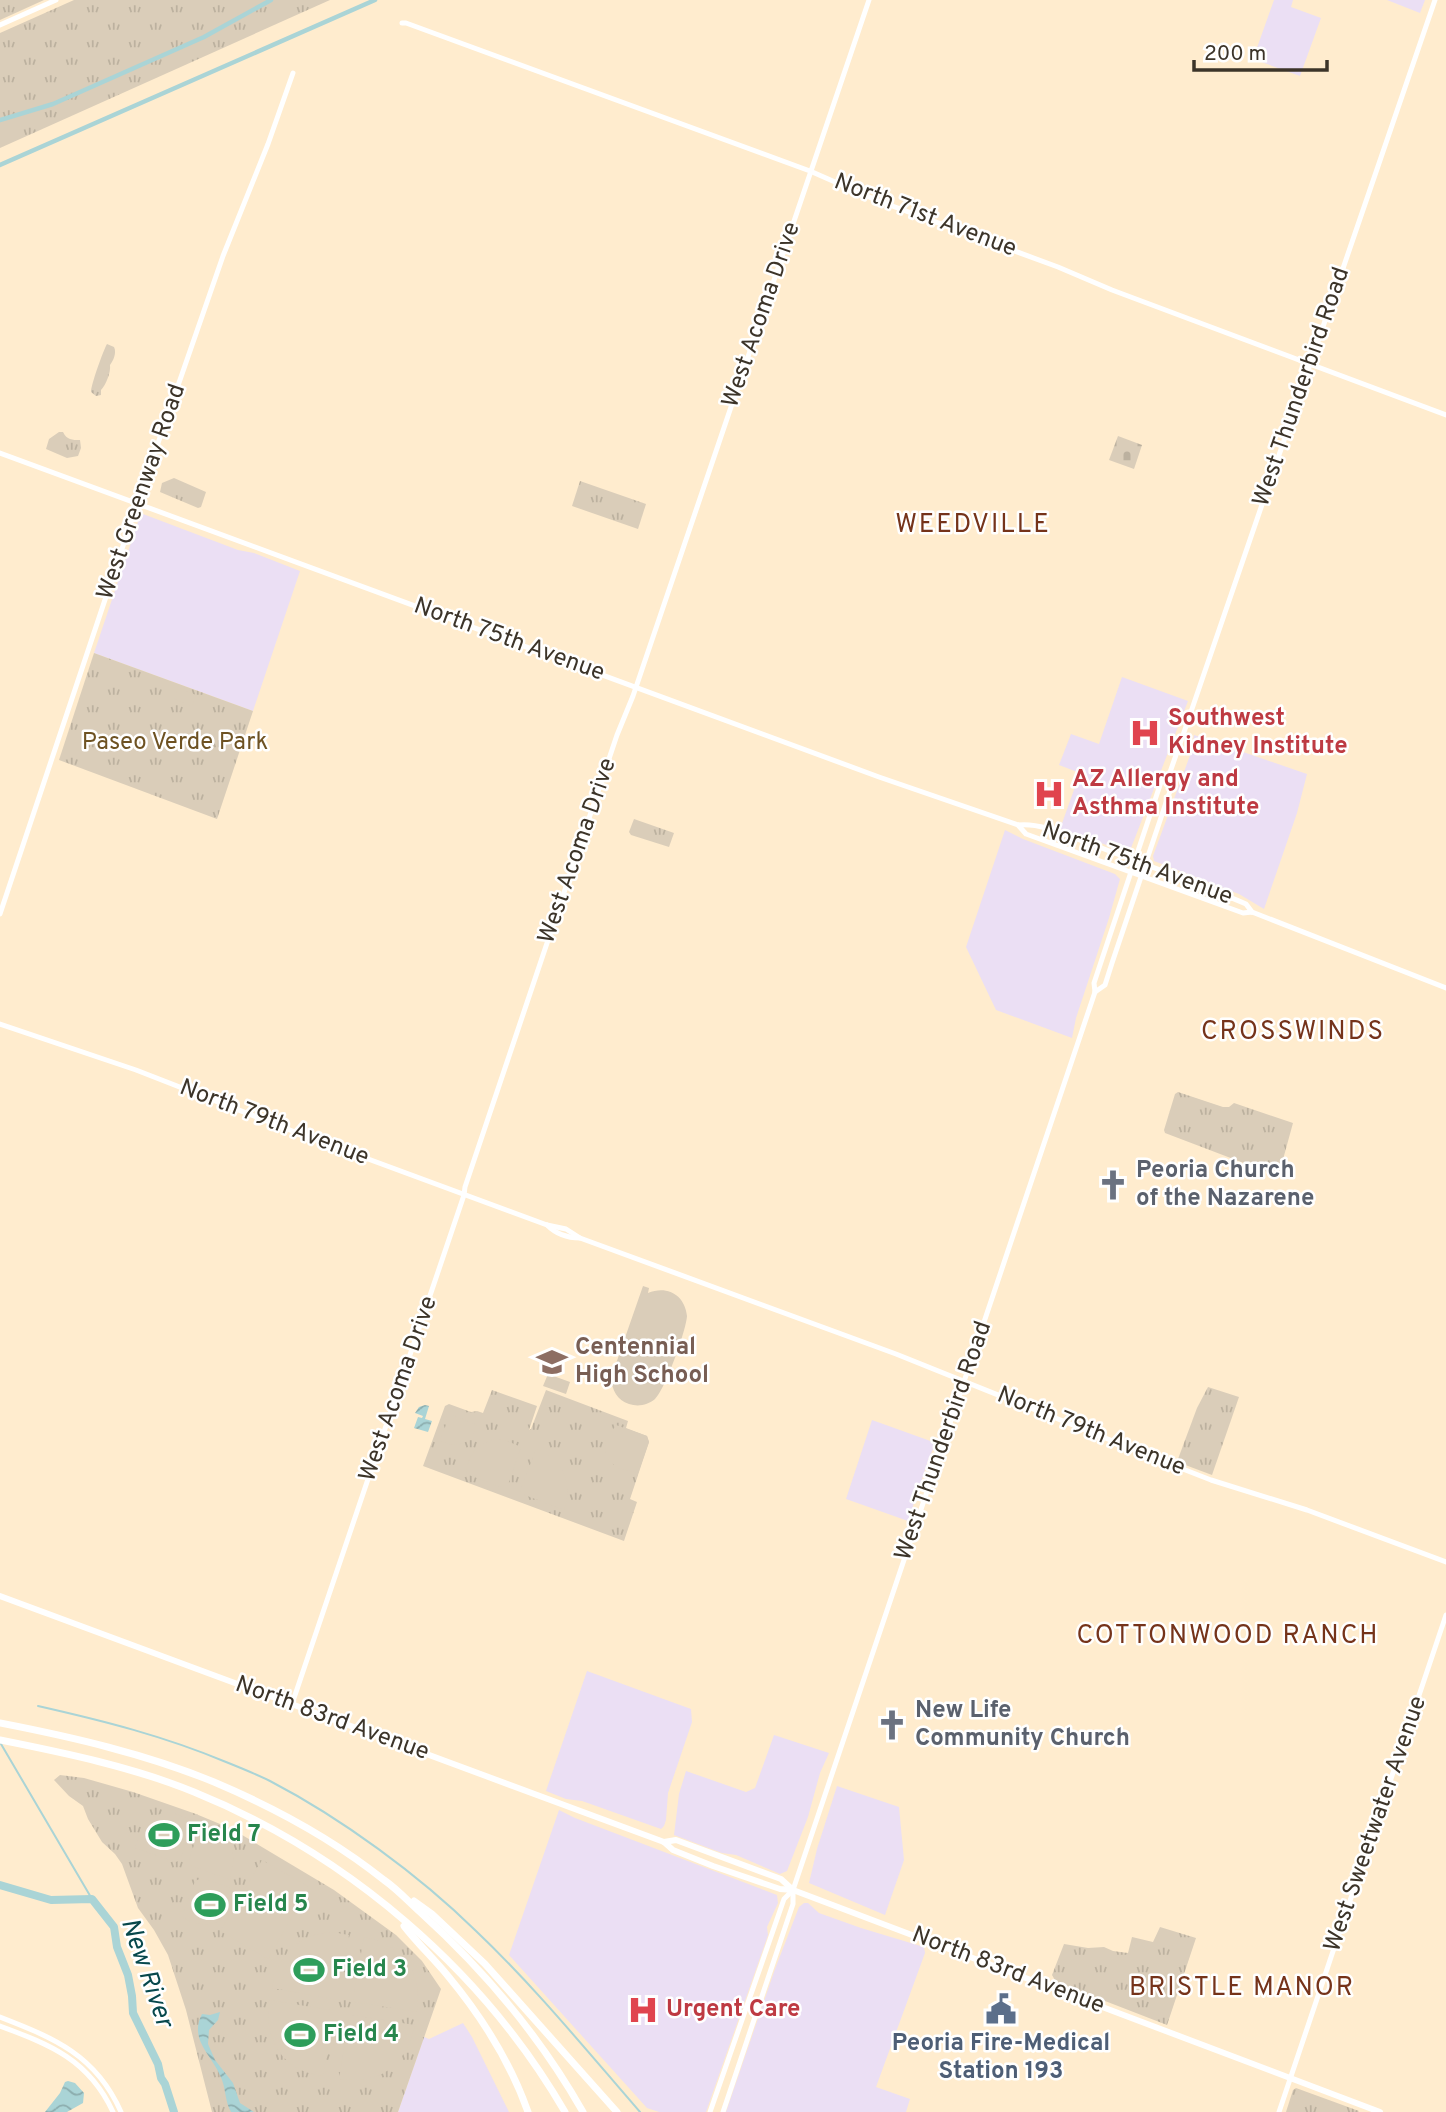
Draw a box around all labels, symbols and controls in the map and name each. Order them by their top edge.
scale bar [1194,28,1327,72]
text: 200 m [1204,41,1266,68]
street label: North 71st Avenue [829,167,1021,265]
street label: West Acoma Drive [716,218,808,412]
street label: West Thunderbird Road [1247,263,1357,511]
street label: West Greenway Road [91,380,193,604]
district label: WEEDVILLE [895,509,1051,542]
street label: North 75th Avenue [409,591,609,689]
place label: Southwest Kidney Institute [1168,704,1348,762]
hospital icon: Southwest Kidney Institute [1128,716,1162,750]
park label: Paseo Verde Park [82,728,268,758]
street label: West Acoma Drive [532,754,624,948]
place label: AZ Allergy and Asthma Institute [1072,765,1259,823]
hospital icon: AZ Allergy and Asthma Institute [1032,777,1066,811]
street label: North 75th Avenue [1037,815,1237,913]
district label: CROSSWINDS [1201,1016,1385,1049]
street label: North 79th Avenue [175,1073,373,1173]
place label: Peoria Church of the Nazarene [1136,1156,1314,1214]
church icon: Peoria Church of the Nazarene [1096,1168,1130,1202]
street label: West Acoma Drive [353,1292,445,1486]
street label: West Thunderbird Road [889,1317,999,1565]
place label: Centennial High School [575,1333,709,1391]
school or university icon: Centennial High School [535,1345,569,1379]
street label: North 79th Avenue [992,1381,1190,1483]
district label: COTTONWOOD RANCH [1076,1620,1380,1653]
street label: North 83rd Avenue [231,1670,433,1768]
street label: West Sweetwater Avenue [1318,1692,1434,1956]
place label: New Life Community Church [915,1696,1130,1754]
church icon: New Life Community Church [875,1708,909,1742]
sports icon: Field 7 [147,1818,181,1852]
place label: Field 7 [187,1820,261,1850]
sports icon: Field 5 [193,1888,227,1922]
place label: Field 5 [233,1890,308,1920]
water label: New River [112,1914,181,2034]
street label: North 83rd Avenue [907,1920,1109,2022]
sports icon: Field 3 [292,1953,326,1987]
place label: Field 3 [332,1955,407,1985]
district label: BRISTLE MANOR [1129,1972,1355,2005]
public building icon: Peoria Fire-Medical Station 193 [984,1992,1018,2026]
hospital icon: Urgent Care [626,1993,660,2027]
place label: Urgent Care [666,1995,800,2025]
sports icon: Field 4 [283,2018,317,2052]
place label: Field 4 [323,2020,399,2050]
place label: Peoria Fire-Medical Station 193 [892,2029,1110,2087]

